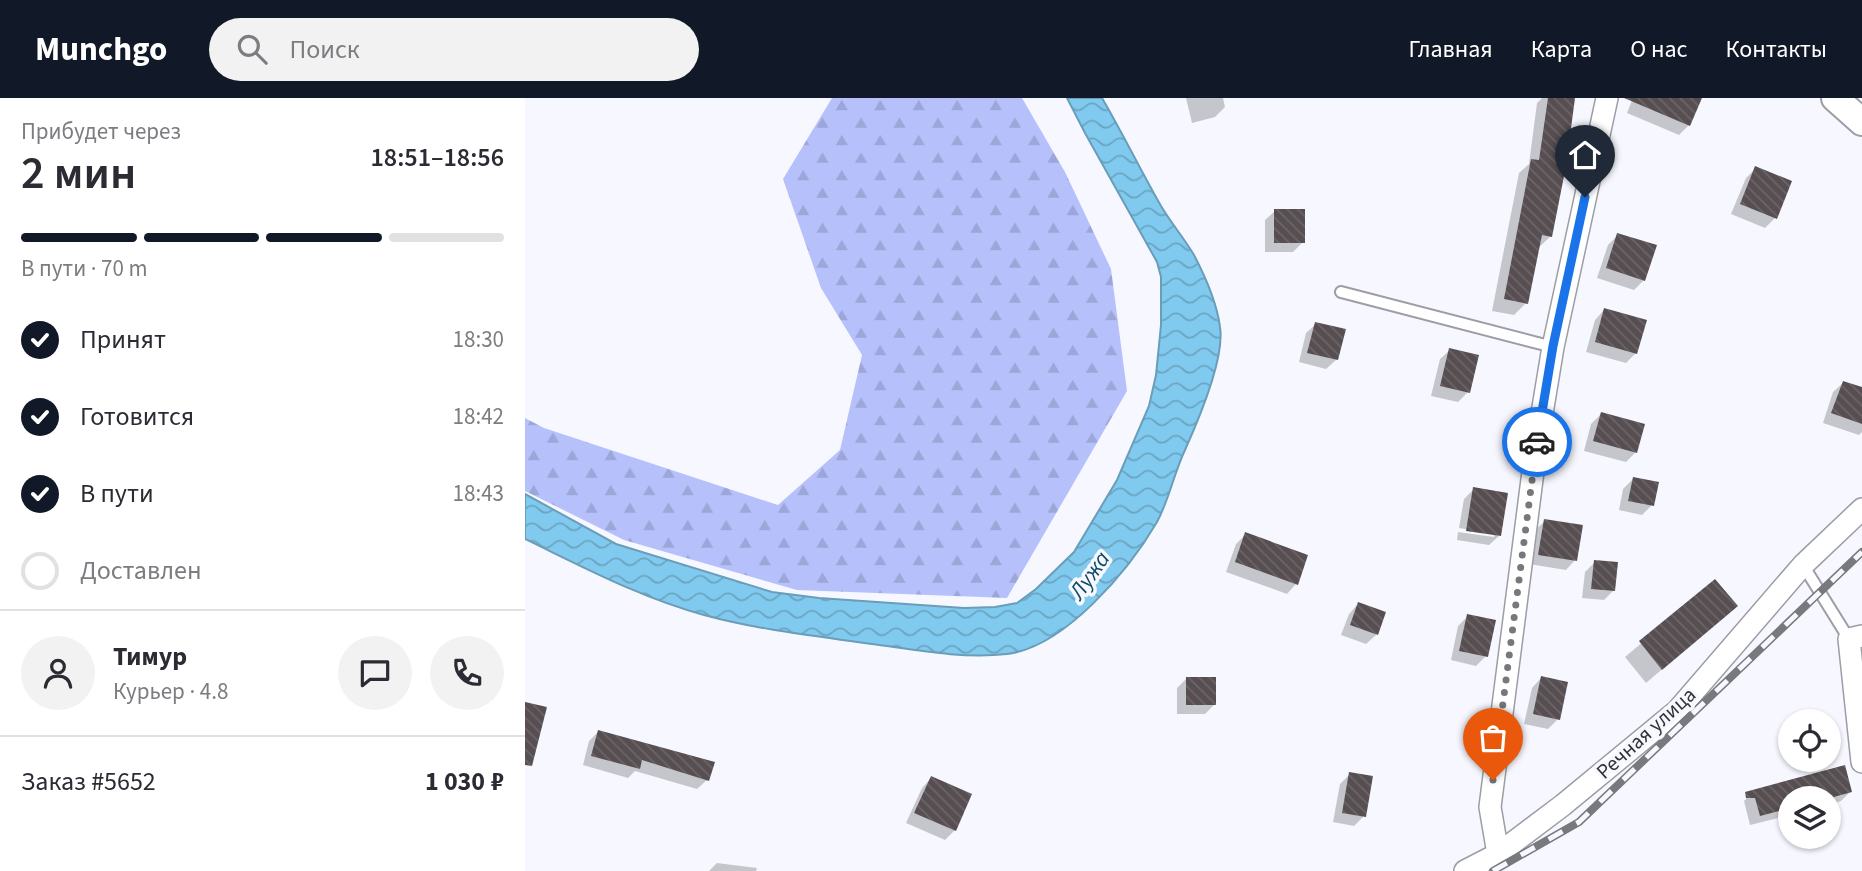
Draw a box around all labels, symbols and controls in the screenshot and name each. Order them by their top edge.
search box [209,18,699,81]
text: Munchgo [35,26,167,73]
icon: search [233,30,271,68]
text: Поиск [289,31,360,68]
text: Главная [1408,32,1493,67]
text: Карта [1531,32,1592,67]
text: О нас [1630,32,1687,67]
text: Контакты [1725,32,1827,67]
text: Прибудет через [21,115,181,148]
pin [1555,125,1615,197]
icon: home [1566,136,1604,174]
text: 18:51–18:56 [371,139,504,176]
text: 2 мин [21,141,136,206]
text: В пути · 70 m [21,252,148,285]
icon: check [21,321,59,359]
text: Принят [80,321,166,358]
text: 18:30 [453,323,504,356]
icon: check [21,398,59,436]
text: Готовится [80,398,194,435]
text: 18:42 [453,400,504,433]
courier [1502,407,1572,477]
icon: car [1518,423,1556,461]
icon: check [21,475,59,513]
text: В пути [80,475,154,512]
text: 18:43 [453,477,504,510]
water label: Лужа [1060,544,1118,608]
text: Доставлен [80,552,202,589]
button: person [21,636,95,710]
button: chat [338,636,412,710]
button: phone [430,636,504,710]
text: Тимур [113,638,187,675]
text: Курьер · 4.8 [113,675,228,708]
street label: Речная улица [1590,680,1702,786]
pin [1463,708,1523,780]
map controls [1778,709,1841,849]
button: locate [1778,709,1841,772]
icon: bag [1474,719,1512,757]
text: Заказ #5652 [21,763,156,800]
text: 1 030 ₽ [425,763,504,800]
button: layers [1778,786,1841,849]

